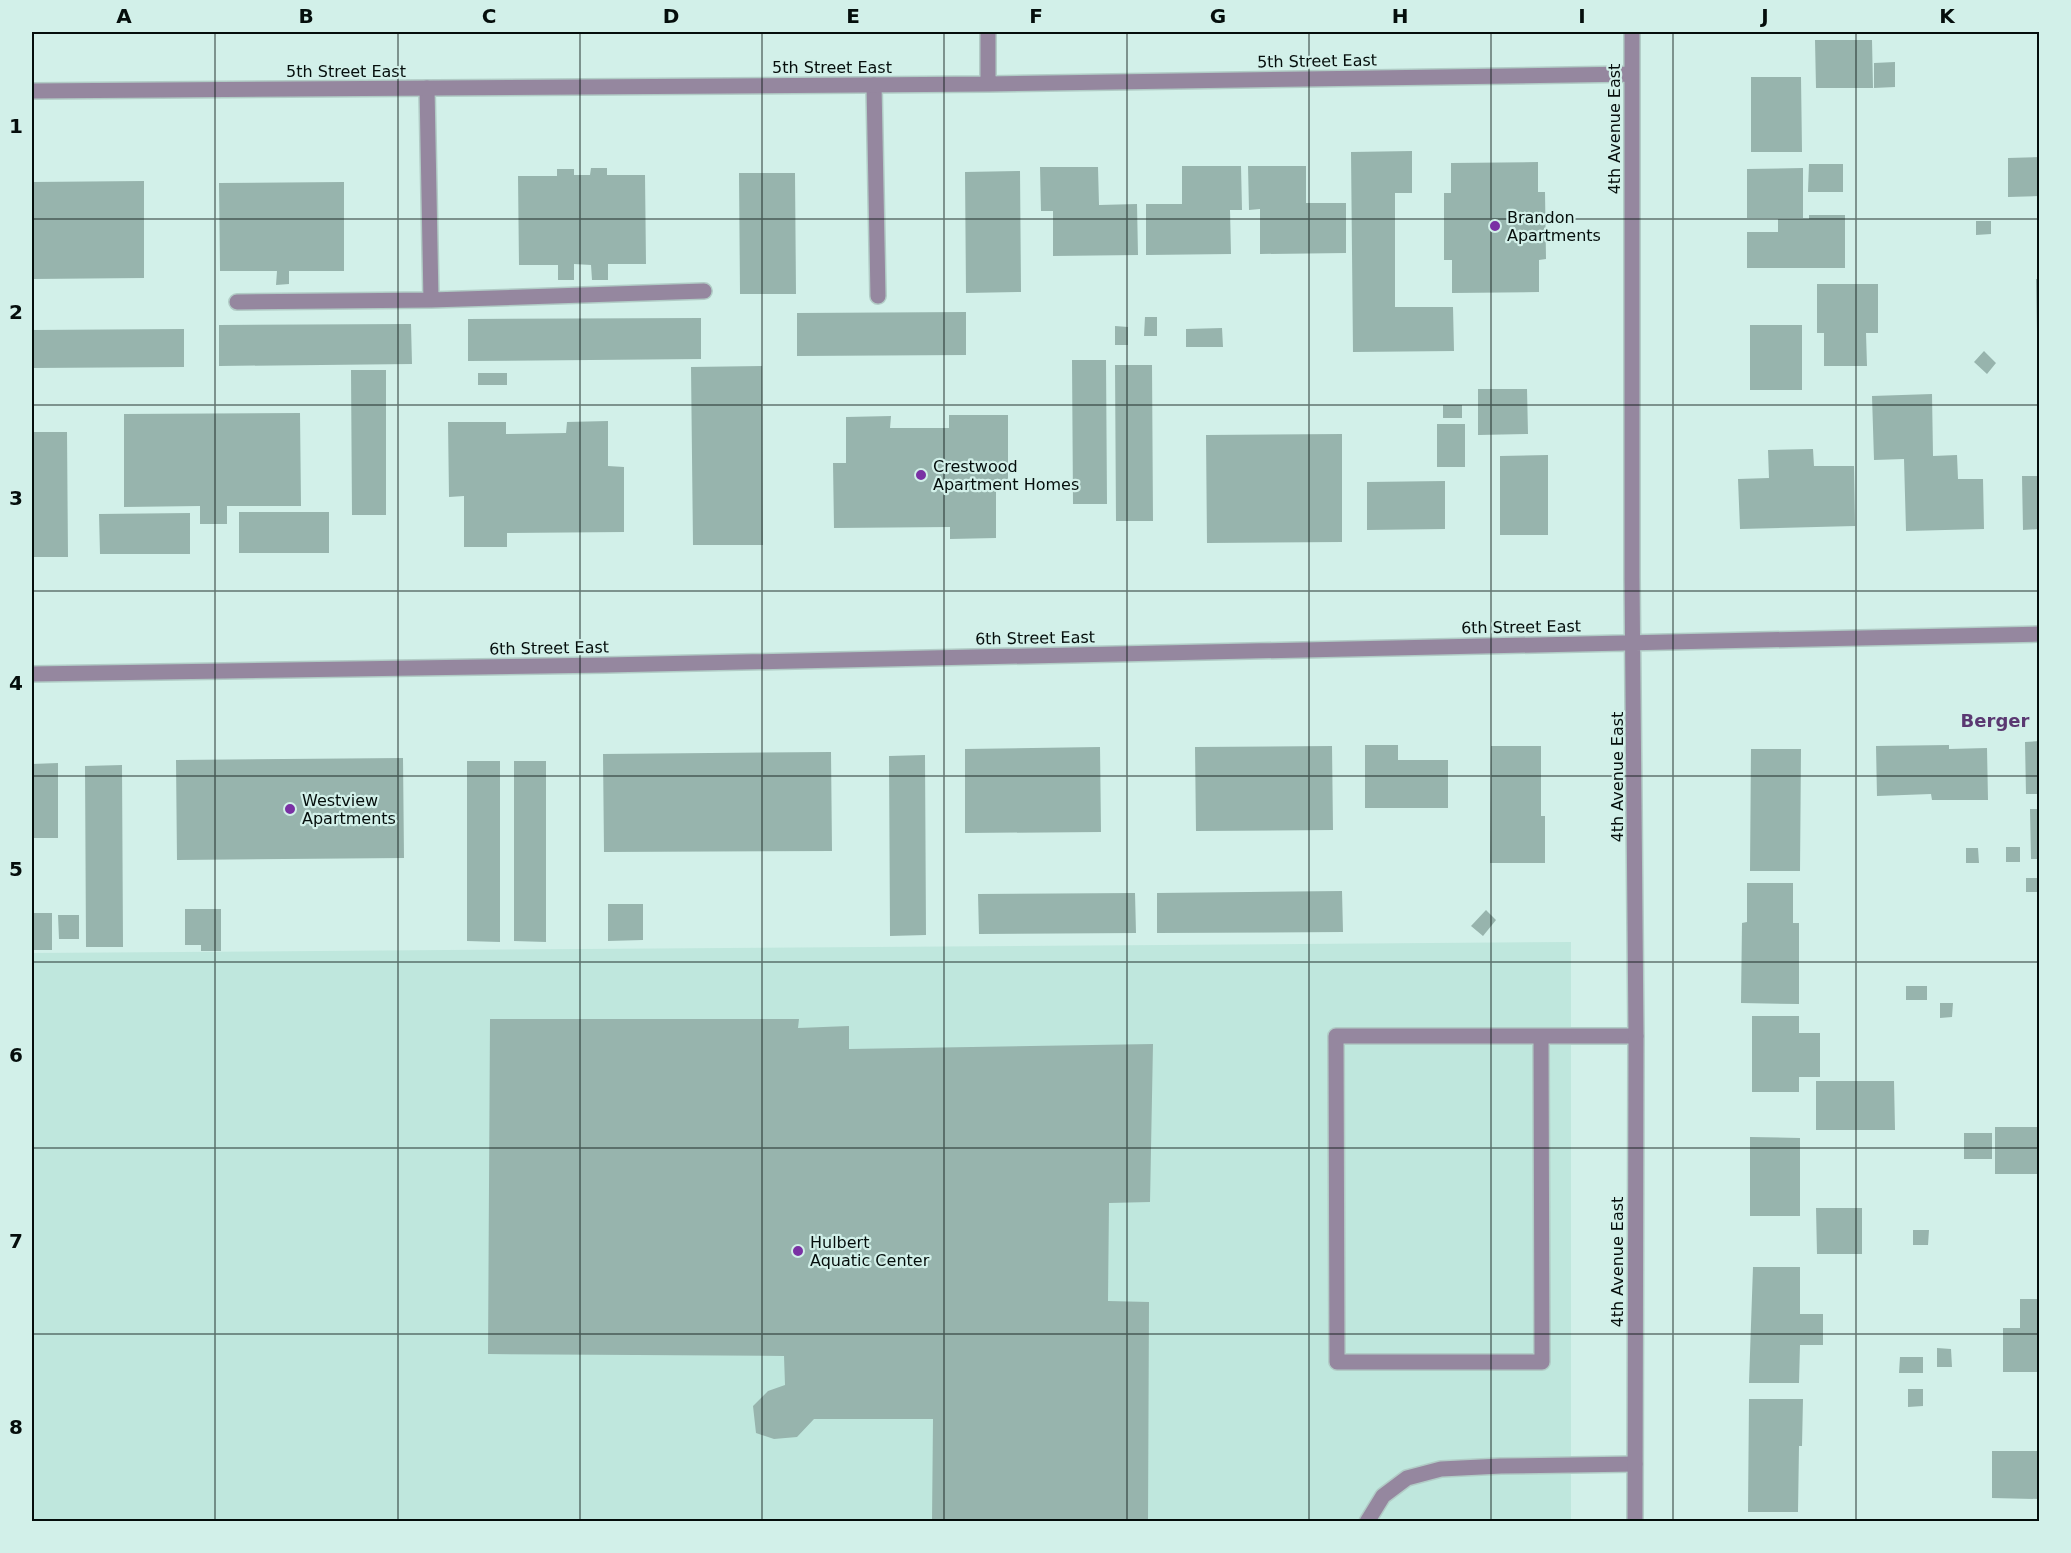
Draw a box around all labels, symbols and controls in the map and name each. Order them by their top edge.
text: A [116,4,132,28]
text: B [298,4,314,28]
text: C [482,4,496,28]
text: D [663,4,679,28]
text: E [846,4,860,28]
text: F [1029,4,1043,28]
text: G [1210,4,1226,28]
text: H [1392,4,1408,28]
text: I [1578,4,1586,28]
text: J [1759,4,1769,28]
text: K [1939,4,1956,28]
street label: 5th Street East [1257,50,1377,72]
street label: 5th Street East [772,58,892,77]
street label: 5th Street East [286,62,406,81]
street label: 4th Avenue East [1605,64,1624,194]
text: 1 [9,114,23,138]
place label: Brandon Apartments [1507,208,1601,245]
marker: Brandon Apartments [1488,219,1502,233]
text: 2 [9,300,23,324]
place label: Crestwood Apartment Homes [933,457,1079,494]
marker: Crestwood Apartment Homes [914,468,928,482]
text: 3 [9,486,23,510]
street label: 6th Street East [1461,616,1581,638]
street label: 6th Street East [975,627,1095,649]
street label: 6th Street East [489,637,609,659]
text: 4 [9,671,23,695]
district label: Berger [1961,710,2030,731]
street label: 4th Avenue East [1608,712,1627,842]
place label: Westview Apartments [302,791,396,828]
marker: Westview Apartments [283,802,297,816]
text: 5 [9,857,23,881]
text: 6 [9,1043,23,1067]
street label: 4th Avenue East [1608,1197,1627,1327]
text: 7 [9,1229,23,1253]
place label: Hulbert Aquatic Center [810,1233,930,1270]
marker: Hulbert Aquatic Center [791,1244,805,1258]
text: 8 [9,1415,23,1439]

